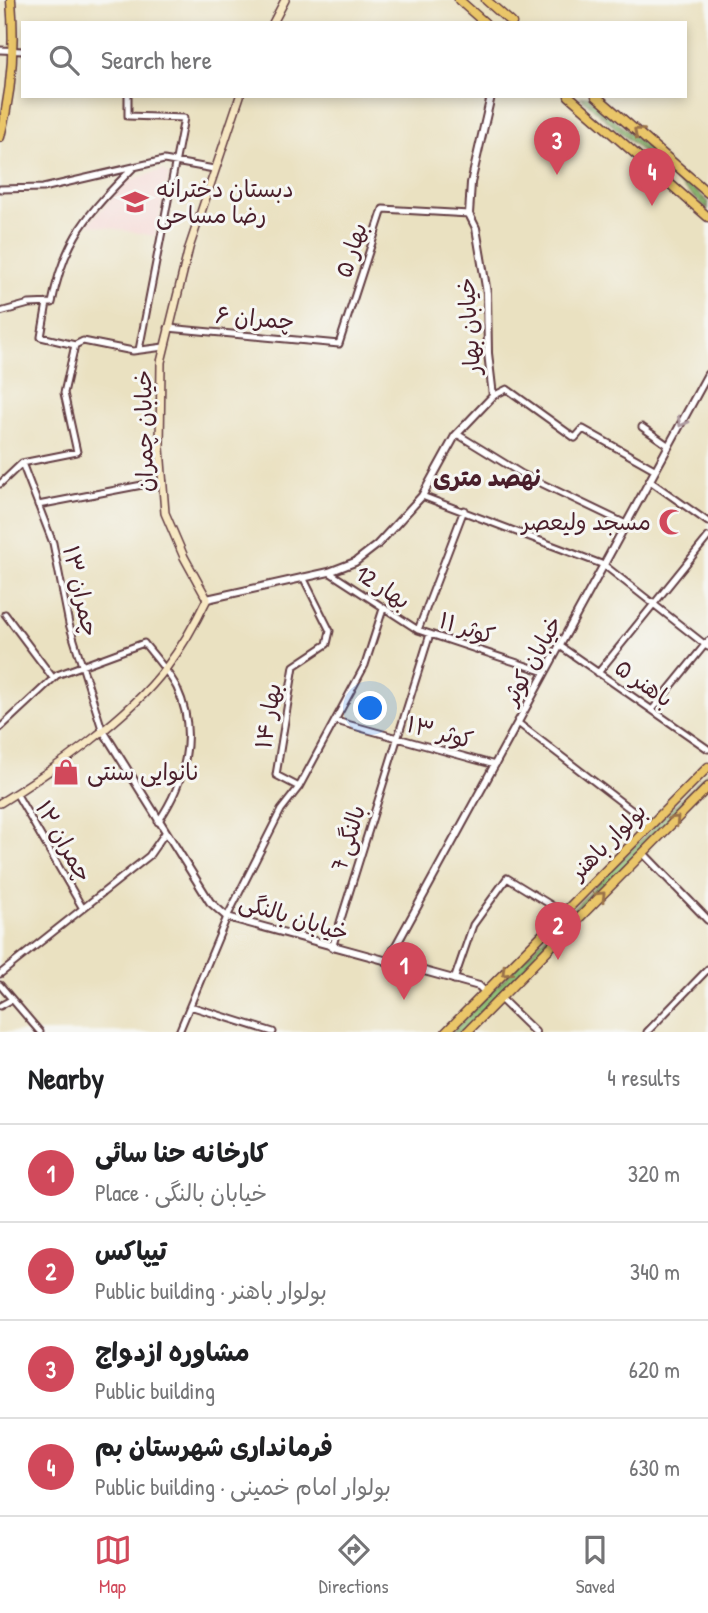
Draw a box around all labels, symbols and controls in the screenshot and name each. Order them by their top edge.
search box [21,21,687,98]
icon: search [45,41,83,79]
text: Search here [101,42,212,77]
pin: 3 [534,117,580,175]
one-way arrow [633,128,646,141]
pin: 4 [629,148,675,206]
place label: دبستان دخترانه رضا مساحی [156,173,294,230]
school or university icon: دبستان دخترانه رضا مساحی [120,187,150,217]
street label: بهار ۵ [327,218,374,281]
street label: خیابان بهار [450,277,487,378]
street label: چمران ۶ [214,299,296,336]
street label: خیابان چمران [127,370,160,492]
one-way arrow [677,415,690,427]
district label: نهصد متری [433,461,543,493]
place label: مسجد ولیعصر [520,506,651,537]
mosque icon: مسجد ولیعصر [657,507,687,537]
street label: چمران ۱۳ [56,542,107,639]
street label: بهار 12 [350,557,417,616]
street label: کوثر ۱۱ [435,604,499,651]
street label: خیابان کوثر [493,610,569,712]
street label: باهنر ۵ [609,651,680,714]
street label: بهار ۱۴ [247,681,288,751]
your location [353,691,387,725]
street label: کوثر ۱۳ [404,708,477,755]
place label: نانوایی سنتی [87,756,200,787]
shop icon: نانوایی سنتی [51,757,81,787]
street label: چمران ۱۲ [29,794,100,887]
street label: بولوار باهنر [561,795,653,887]
street label: بالنگی 7 [323,801,372,875]
one-way arrow [667,816,680,829]
street label: خیابان بالنگی [236,885,353,948]
one-way arrow [593,892,606,905]
pin: 2 [535,902,581,960]
pin: 1 [381,942,427,1000]
one-way arrow [501,964,514,977]
text: Nearby [28,1058,104,1098]
text: 4 results [607,1062,680,1093]
text: کارخانه حنا سائی [95,1135,268,1170]
text: 1 [47,1158,55,1189]
text: 320 m [628,1158,680,1189]
text: Place · خیابان بالنگی [95,1177,267,1208]
text: تیپاکس [95,1233,167,1268]
text: 2 [46,1256,56,1287]
text: 340 m [630,1256,680,1287]
text: Public building · بولوار باهنر [95,1275,327,1306]
text: مشاوره ازدواج [95,1334,250,1369]
text: 3 [46,1354,56,1385]
text: 620 m [629,1354,680,1385]
text: Public building [95,1375,215,1406]
text: فرمانداری شهرستان بم [95,1429,333,1464]
text: 4 [47,1452,55,1483]
text: 630 m [629,1452,680,1483]
text: Public building · بولوار امام خمینی [95,1471,391,1502]
tab: Map [94,1531,132,1599]
tab: Directions [319,1531,389,1599]
tab: Saved [576,1531,614,1599]

